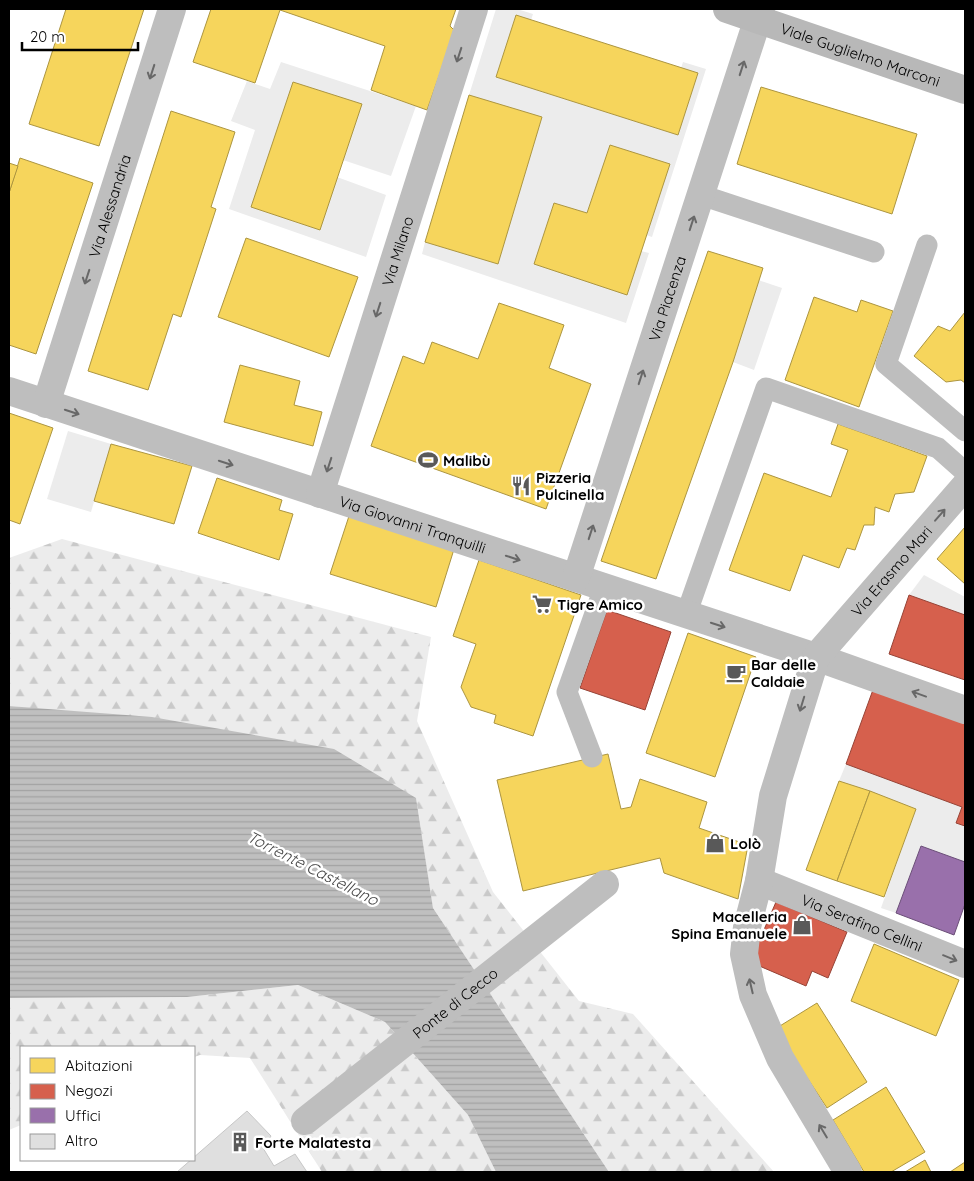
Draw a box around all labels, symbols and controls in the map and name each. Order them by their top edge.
street label: Viale Guglielmo Marconi [778,18,943,90]
scale bar [22,20,139,52]
text: 20 m [30,27,65,46]
one-way arrow [454,47,463,63]
one-way arrow [738,61,747,77]
one-way arrow [147,64,156,79]
street label: Via Alessandria [84,152,135,260]
street label: Via Milano [377,214,417,288]
one-way arrow [687,215,697,231]
street label: Via Piacenza [644,253,690,344]
one-way arrow [81,268,91,284]
one-way arrow [373,302,383,318]
one-way arrow [637,370,646,386]
one-way arrow [63,408,79,417]
sports icon: Malibù [417,449,439,471]
place label: Malibù [443,451,491,470]
one-way arrow [324,457,334,473]
one-way arrow [218,459,233,468]
place label: Pizzeria Pulcinella [536,468,604,504]
restaurant icon: Pizzeria Pulcinella [510,475,532,497]
street label: Via Giovanni Tranquilli [337,491,488,557]
one-way arrow [934,508,946,521]
street label: Via Erasmo Mari [847,522,936,620]
one-way arrow [586,524,596,540]
one-way arrow [505,553,521,563]
supermarket icon: Tigre Amico [531,593,553,615]
place label: Tigre Amico [557,595,643,614]
one-way arrow [709,621,725,630]
place label: Bar delle Caldaie [751,655,816,691]
cafe icon: Bar delle Caldaie [725,662,747,684]
one-way arrow [912,689,928,698]
one-way arrow [796,696,806,712]
water label: Torrente Castellano [244,826,383,910]
shop icon: Lolò [704,832,726,854]
place label: Lolò [730,834,761,853]
street label: Via Serafino Cellini [799,890,925,955]
place label: Macelleria Spina Emanuele [671,907,787,943]
shop icon: Macelleria Spina Emanuele [791,914,813,936]
one-way arrow [942,954,957,963]
street label: Ponte di Cecco [408,963,501,1042]
one-way arrow [746,978,755,994]
legend [20,1046,195,1161]
text: Abitazioni [65,1056,133,1075]
text: Negozi [65,1081,113,1100]
text: Uffici [65,1106,101,1125]
one-way arrow [818,1124,828,1138]
text: Altro [65,1131,98,1150]
building icon: Forte Malatesta [229,1131,251,1153]
place label: Forte Malatesta [255,1133,371,1152]

